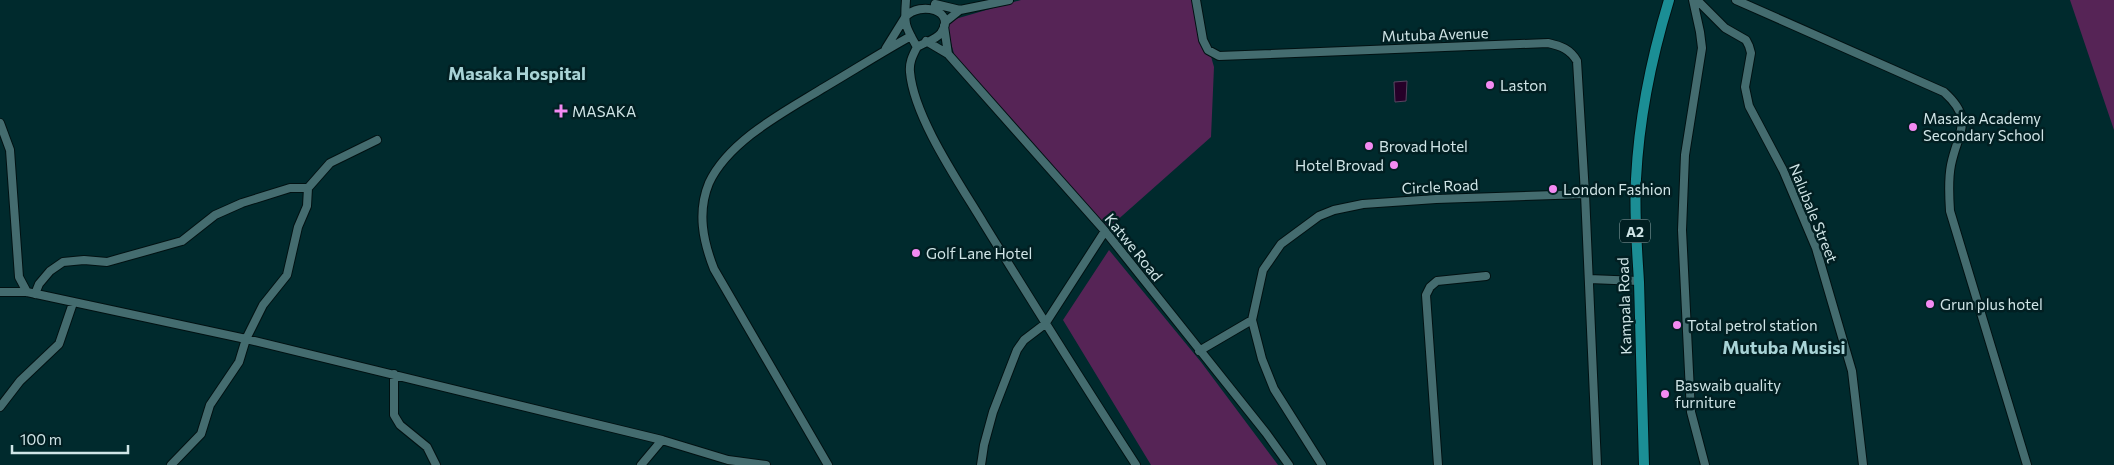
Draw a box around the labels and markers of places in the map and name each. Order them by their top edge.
place label: Laston [1500,76,1547,94]
marker: Laston [1484,79,1496,91]
place label: MASAKA [572,102,636,120]
marker: MASAKA [554,104,568,118]
place label: Masaka Academy Secondary School [1923,109,2044,144]
marker: Masaka Academy Secondary School [1907,121,1919,133]
place label: Brovad Hotel [1379,137,1468,155]
marker: Brovad Hotel [1363,140,1375,152]
place label: Hotel Brovad [1295,156,1384,174]
marker: Hotel Brovad [1388,159,1400,171]
place label: London Fashion [1563,180,1671,198]
marker: London Fashion [1547,183,1559,195]
place label: Golf Lane Hotel [926,244,1032,262]
marker: Golf Lane Hotel [910,247,922,259]
place label: Grun plus hotel [1940,295,2043,313]
marker: Grun plus hotel [1924,298,1936,310]
place label: Total petrol station [1687,316,1818,334]
marker: Total petrol station [1671,319,1683,331]
place label: Baswaib quality furniture [1675,376,1781,411]
marker: Baswaib quality furniture [1659,388,1671,400]

